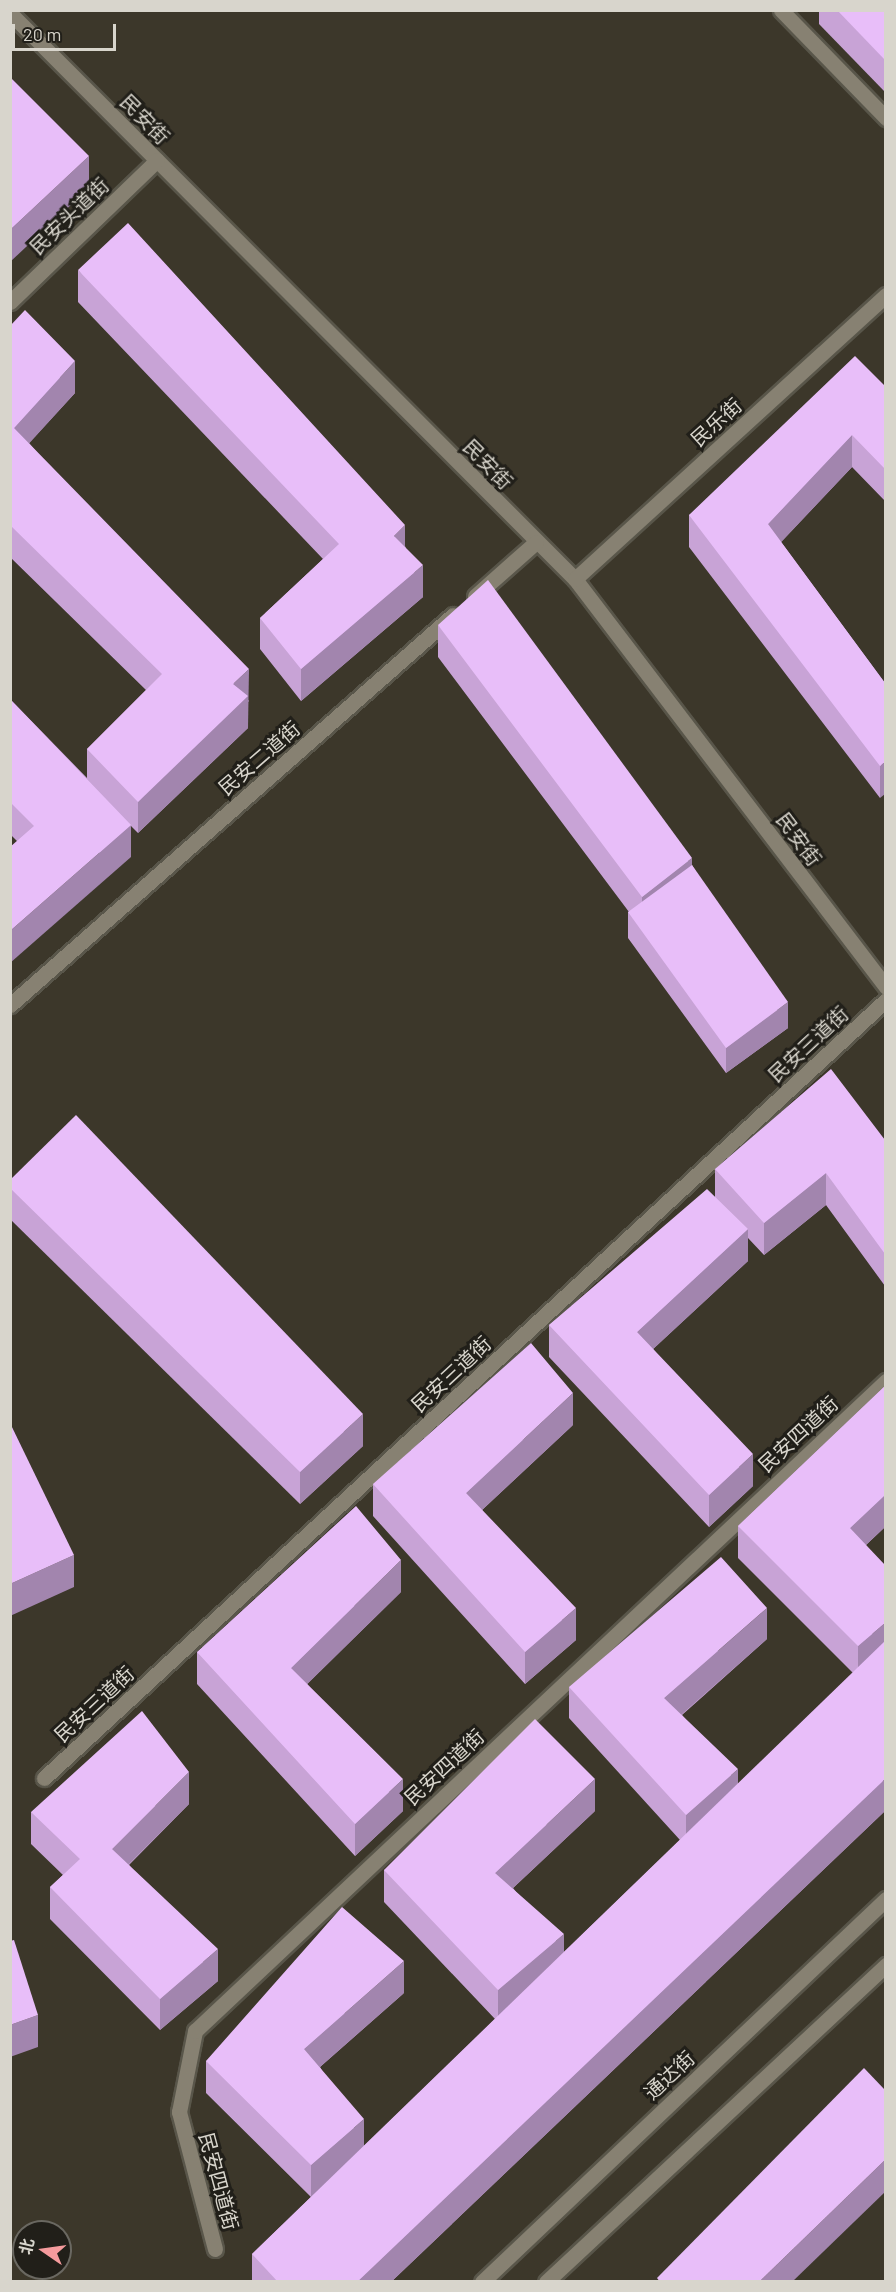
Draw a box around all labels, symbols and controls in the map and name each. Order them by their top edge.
scale bar [15,12,118,50]
text: 20 m [23,23,61,45]
street label: 民安街 [115,89,175,149]
street label: 民安头道街 [25,173,113,259]
street label: 民乐街 [686,393,746,451]
street label: 民安街 [458,434,518,494]
street label: 民安二道街 [213,716,305,800]
street label: 民安街 [771,808,827,870]
street label: 民安三道街 [763,1001,853,1087]
street label: 民安三道街 [406,1331,496,1417]
street label: 民安四道街 [753,1391,843,1477]
street label: 民安三道街 [49,1661,139,1747]
street label: 民安四道街 [399,1724,489,1810]
street label: 通达街 [639,2046,699,2104]
street label: 民安四道街 [194,2130,244,2232]
north arrow [12,2220,72,2280]
text: 北 [15,2236,37,2256]

